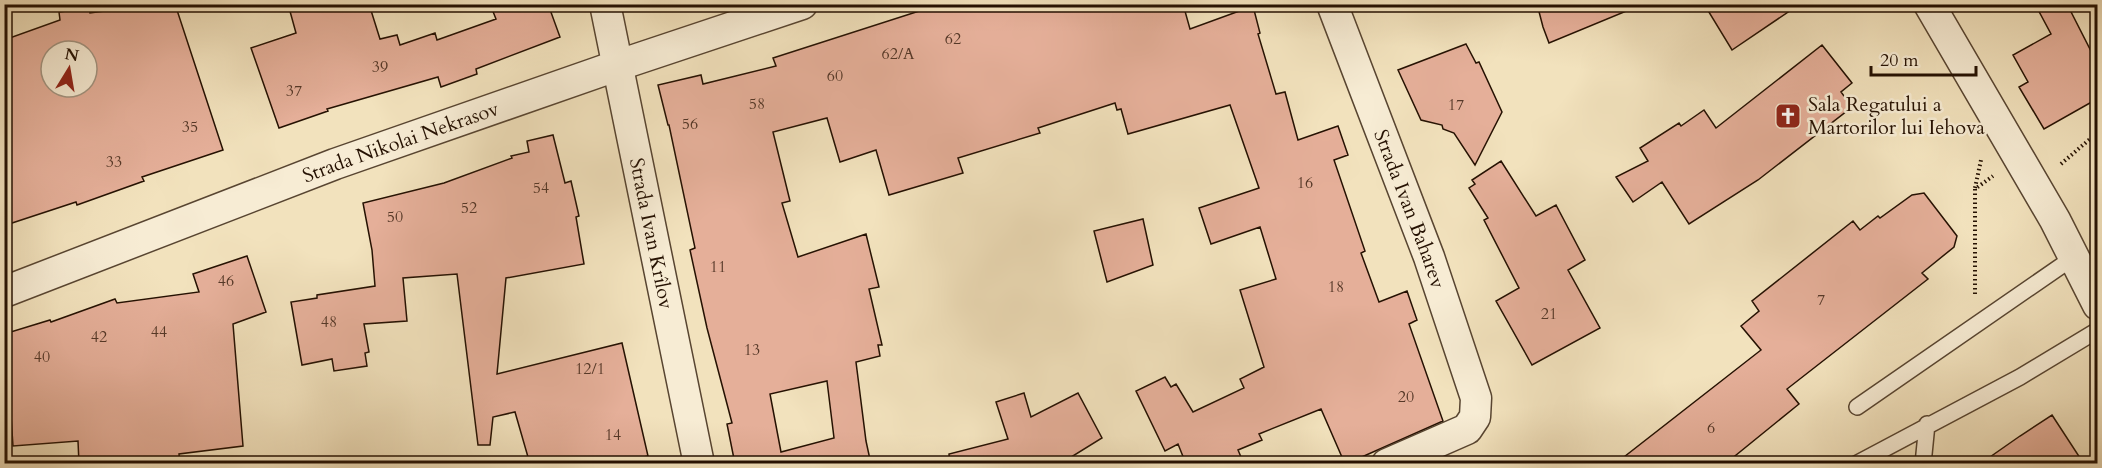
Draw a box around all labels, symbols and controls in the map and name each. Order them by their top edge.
house number: 62 [945,28,961,50]
north arrow [39,39,99,99]
scale bar [1871,39,1976,77]
text: N [63,43,81,67]
house number: 62/A [882,43,915,65]
text: 20 m [1880,48,1919,73]
house number: 39 [372,56,388,78]
house number: 60 [827,65,843,87]
house number: 37 [286,80,302,102]
place label: Sala Regatului a Martorilor lui Iehova [1808,91,1985,141]
house number: 58 [749,93,765,115]
street label: Strada Nikolai Nekrasov [298,94,503,189]
house number: 17 [1448,94,1464,116]
church icon: Sala Regatului a Martorilor lui Iehova [1773,101,1803,131]
house number: 56 [682,113,698,135]
house number: 35 [182,116,198,138]
street label: Strada Ivan Baharev [1368,125,1452,292]
house number: 33 [106,151,122,173]
street label: Strada Ivan Krîlov [623,155,681,312]
house number: 16 [1297,172,1313,194]
house number: 54 [533,177,549,199]
house number: 52 [461,197,477,219]
house number: 50 [387,206,403,228]
house number: 11 [710,256,726,278]
house number: 46 [218,270,234,292]
house number: 18 [1328,276,1344,298]
house number: 7 [1817,289,1825,311]
house number: 21 [1541,303,1557,325]
house number: 48 [321,311,337,333]
house number: 44 [151,321,167,343]
house number: 42 [91,326,107,348]
house number: 13 [744,339,760,361]
house number: 40 [34,346,50,368]
house number: 12/1 [575,358,605,380]
house number: 20 [1398,386,1414,408]
house number: 6 [1707,417,1715,439]
house number: 14 [605,424,621,446]

